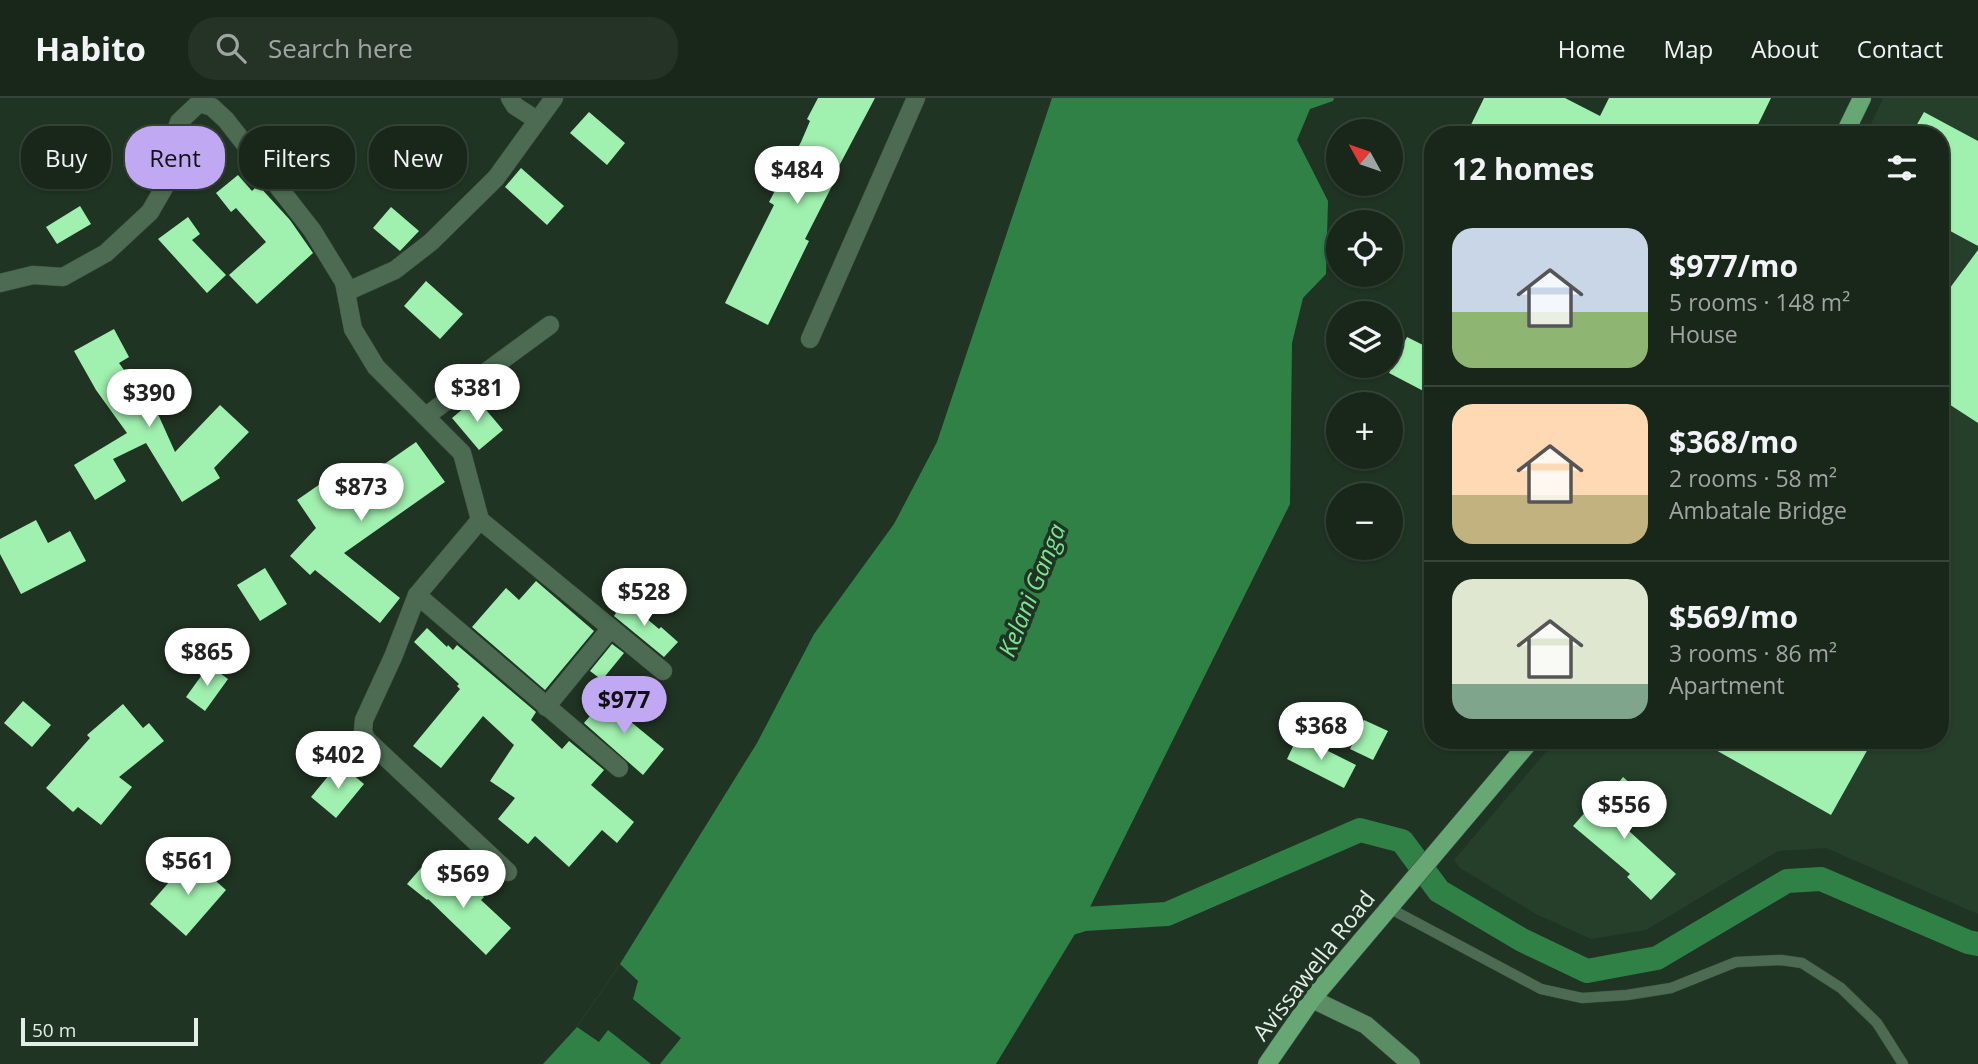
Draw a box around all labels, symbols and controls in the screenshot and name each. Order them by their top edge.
search box [188,17,678,80]
text: Habito [35,26,146,71]
icon: search [212,29,250,67]
text: Search here [268,30,413,66]
text: Home [1558,32,1626,65]
text: Map [1664,32,1713,65]
text: About [1751,32,1819,65]
text: Contact [1857,32,1943,65]
north arrow [1326,119,1404,196]
map controls [1326,119,1403,560]
chip: Buy [21,126,111,189]
chip: Rent [125,126,225,189]
chip: Filters [239,126,355,189]
chip: New [369,126,467,189]
pin: $484 [756,146,838,206]
text: 12 homes [1452,148,1595,189]
icon: filters [1883,149,1921,187]
text: $484 [771,153,823,185]
button: locate [1326,210,1403,287]
text: $977/mo [1669,245,1798,286]
icon: home [1508,256,1592,340]
text: 5 rooms · 148 m² [1669,286,1850,318]
button: layers [1326,301,1403,378]
text: House [1669,318,1738,350]
pin: $381 [436,364,518,424]
pin: $390 [108,370,190,429]
text: $381 [451,371,503,403]
text: $390 [123,376,175,408]
button: + [1326,392,1403,469]
text: $368/mo [1669,421,1798,462]
icon: home [1508,432,1592,516]
text: 2 rooms · 58 m² [1669,462,1837,494]
pin: $873 [320,464,402,523]
text: $873 [335,470,387,502]
button: − [1326,483,1403,560]
text: Ambatale Bridge [1669,494,1847,526]
water label: Kelani Ganga [989,518,1073,661]
pin: $528 [603,568,685,628]
text: $528 [618,575,670,607]
text: $569/mo [1669,596,1798,637]
icon: home [1508,607,1592,691]
pin: $865 [166,628,248,688]
text: $865 [181,635,233,667]
text: 3 rooms · 86 m² [1669,637,1837,669]
text: Apartment [1669,669,1785,701]
pin: $977 [583,676,665,736]
text: $977 [598,683,650,715]
pin: $368 [1280,702,1362,762]
text: $368 [1295,709,1347,741]
pin: $402 [297,732,379,791]
text: $402 [312,738,364,770]
pin: $556 [1583,782,1665,841]
text: $556 [1598,788,1650,820]
pin: $561 [147,838,229,897]
text: $561 [162,844,214,876]
pin: $569 [422,850,504,910]
text: $569 [437,857,489,889]
street label: Avissawella Road [1244,883,1382,1047]
scale bar [21,1015,198,1047]
text: 50 m [32,1017,76,1043]

